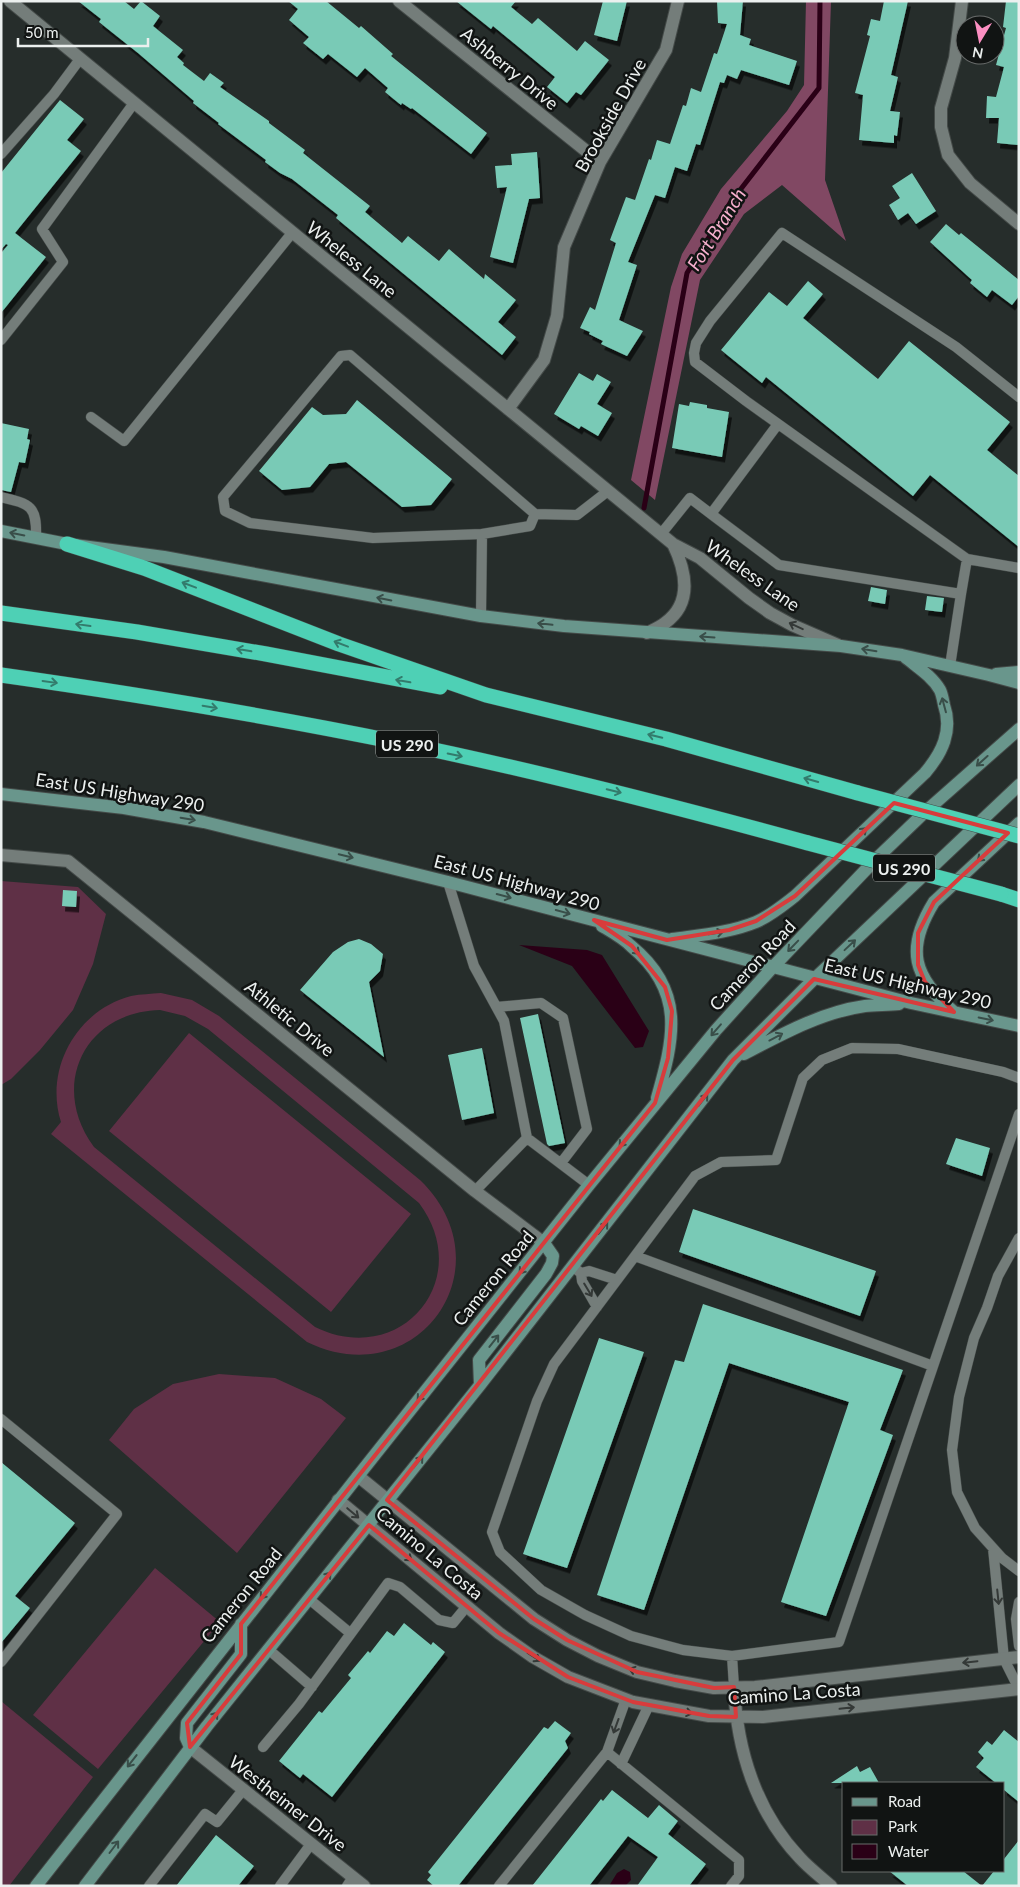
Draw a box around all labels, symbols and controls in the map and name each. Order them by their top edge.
scale bar [18,15,148,47]
north arrow [955,15,1005,65]
street label: Ashberry Drive [457,22,563,114]
text: 50 m [25,23,59,41]
text: N [971,44,984,63]
street label: Brookside Drive [570,54,650,176]
water label: Fort Branch [682,184,750,274]
street label: Wheless Lane [302,216,402,302]
one-way arrow [9,529,25,538]
street label: Wheless Lane [702,535,804,615]
one-way arrow [182,580,198,589]
one-way arrow [377,594,393,603]
one-way arrow [76,619,92,629]
one-way arrow [537,619,553,629]
one-way arrow [789,621,804,631]
one-way arrow [699,633,715,642]
one-way arrow [334,639,349,648]
one-way arrow [236,645,252,655]
one-way arrow [861,645,877,655]
one-way arrow [396,676,412,686]
one-way arrow [41,677,57,687]
one-way arrow [939,698,948,714]
one-way arrow [202,703,218,713]
road number: US 290 [376,731,438,758]
one-way arrow [647,731,663,741]
one-way arrow [447,750,463,760]
one-way arrow [976,755,989,767]
street label: East US Highway 290 [34,768,206,816]
one-way arrow [804,774,820,784]
one-way arrow [605,787,621,796]
one-way arrow [180,815,196,825]
one-way arrow [855,827,868,839]
street label: East US Highway 290 [432,849,602,915]
one-way arrow [977,850,990,862]
one-way arrow [338,852,354,861]
road number: US 290 [873,854,935,881]
one-way arrow [495,892,511,902]
one-way arrow [555,908,571,917]
street label: Cameron Road [704,915,800,1015]
one-way arrow [707,927,723,937]
one-way arrow [843,939,856,951]
one-way arrow [787,940,799,952]
one-way arrow [627,943,640,955]
street label: East US Highway 290 [822,953,994,1013]
street label: Athletic Drive [241,975,339,1061]
one-way arrow [978,1015,994,1024]
one-way arrow [710,1024,722,1037]
one-way arrow [769,1032,784,1042]
one-way arrow [697,1094,708,1107]
one-way arrow [619,1134,630,1147]
one-way arrow [598,1222,609,1235]
street label: Cameron Road [448,1226,538,1330]
one-way arrow [518,1261,529,1274]
one-way arrow [583,1283,593,1297]
one-way arrow [489,1334,499,1348]
one-way arrow [416,1388,427,1401]
one-way arrow [412,1456,423,1469]
street label: Camino La Costa [372,1502,488,1604]
one-way arrow [347,1507,360,1518]
street label: Cameron Road [196,1543,286,1647]
one-way arrow [399,1551,412,1562]
one-way arrow [321,1572,332,1585]
one-way arrow [259,1587,270,1600]
one-way arrow [993,1588,1003,1604]
one-way arrow [526,1652,540,1662]
one-way arrow [963,1658,979,1667]
one-way arrow [629,1666,644,1675]
street label: Camino La Costa [727,1677,861,1709]
one-way arrow [838,1703,854,1713]
one-way arrow [677,1707,693,1717]
one-way arrow [208,1712,219,1725]
one-way arrow [611,1718,620,1733]
street label: Westheimer Drive [225,1750,351,1856]
one-way arrow [127,1755,138,1768]
legend [842,1782,1005,1872]
text: Road [888,1792,921,1810]
text: Park [888,1817,918,1835]
one-way arrow [109,1840,119,1854]
text: Water [888,1842,929,1860]

